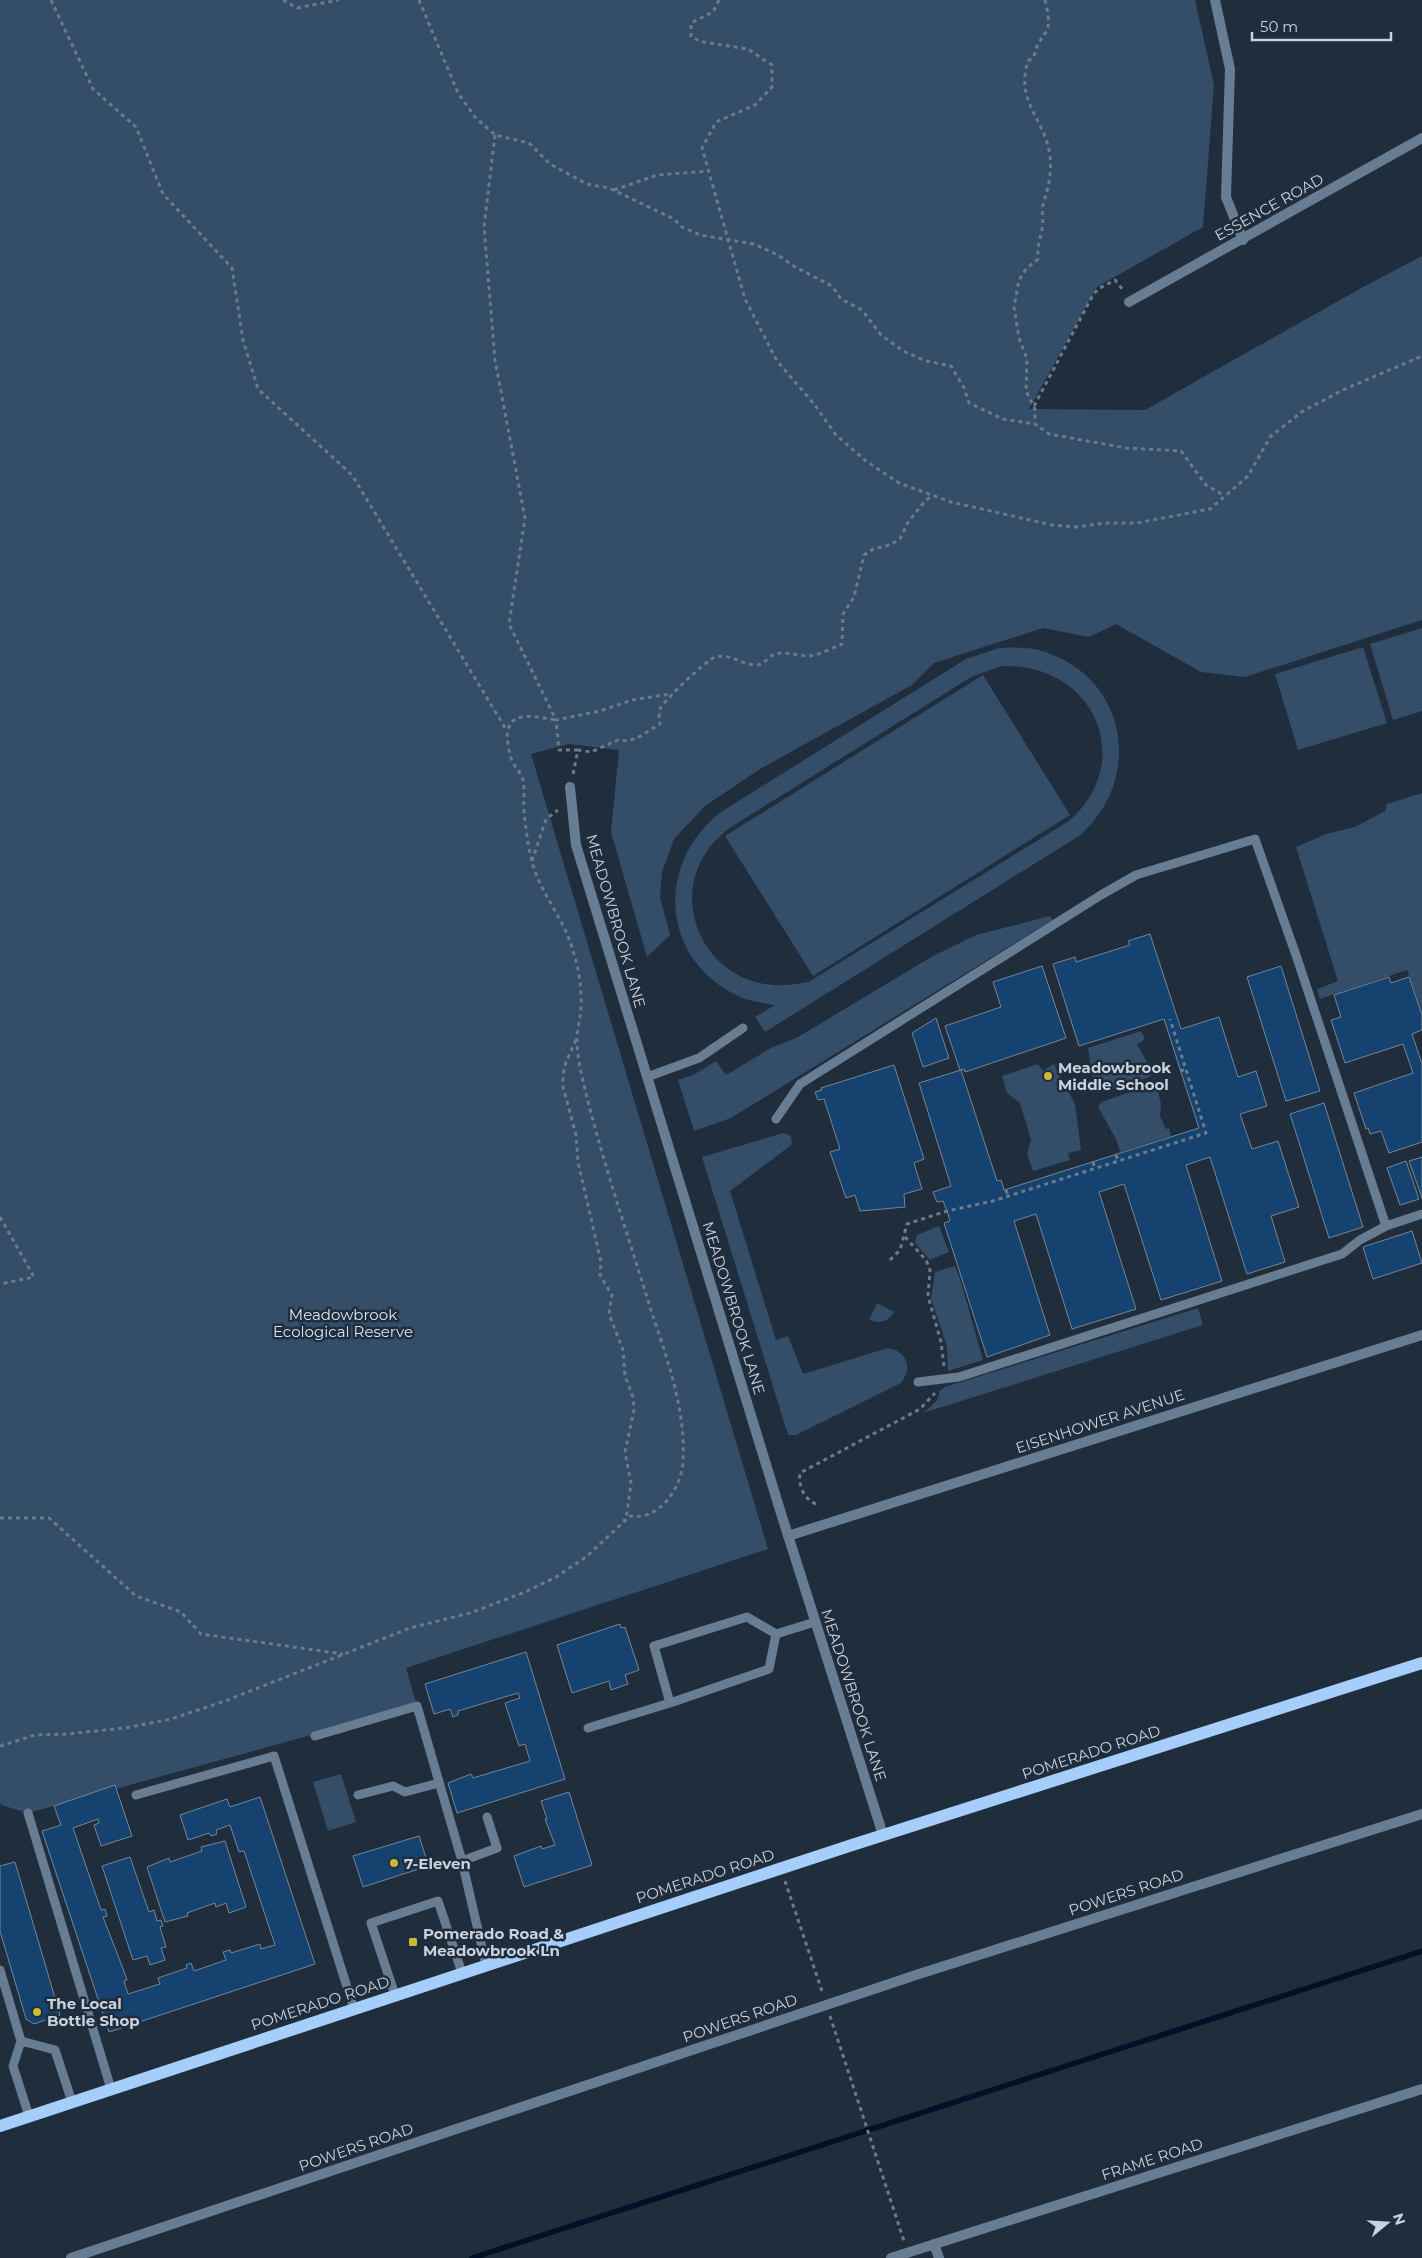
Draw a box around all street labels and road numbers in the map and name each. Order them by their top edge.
street label: ESSENCE ROAD [1211,169,1327,245]
street label: MEADOWBROOK LANE [582,832,650,1010]
street label: MEADOWBROOK LANE [699,1219,769,1397]
street label: EISENHOWER AVENUE [1013,1385,1187,1457]
street label: MEADOWBROOK LANE [817,1606,891,1784]
street label: POMERADO ROAD [1019,1721,1163,1783]
street label: POMERADO ROAD [633,1845,777,1907]
street label: POWERS ROAD [1066,1864,1186,1920]
street label: POMERADO ROAD [248,1972,392,2034]
street label: POWERS ROAD [680,1989,800,2047]
street label: POWERS ROAD [296,2118,416,2176]
street label: FRAME ROAD [1099,2134,1205,2184]

